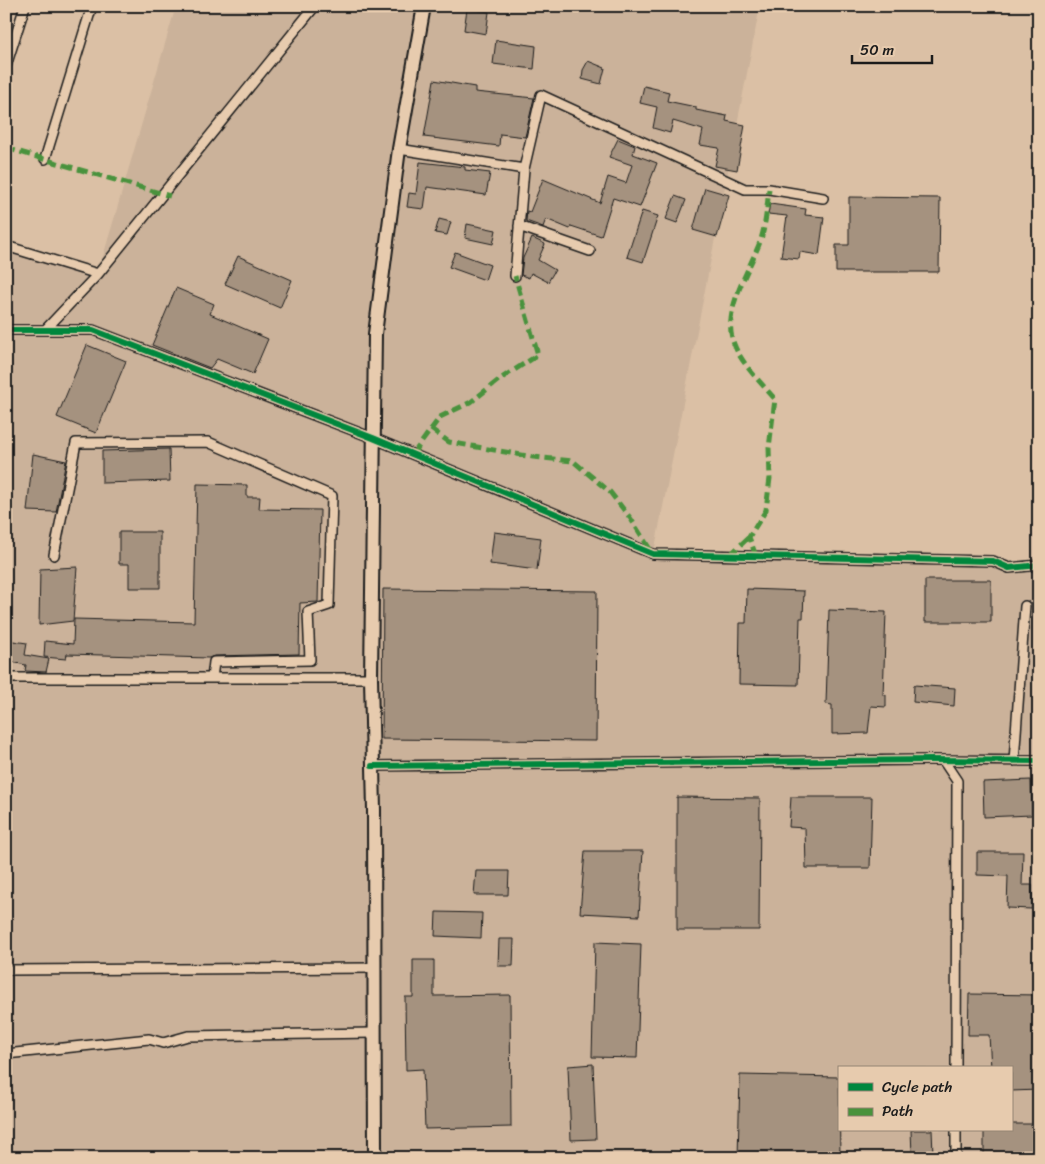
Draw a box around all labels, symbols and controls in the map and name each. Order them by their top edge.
scale bar [852,32,932,64]
text: 50 m [860,37,895,63]
legend [838,1066,1012,1132]
text: Cycle path [882,1074,953,1100]
text: Path [882,1098,913,1124]

